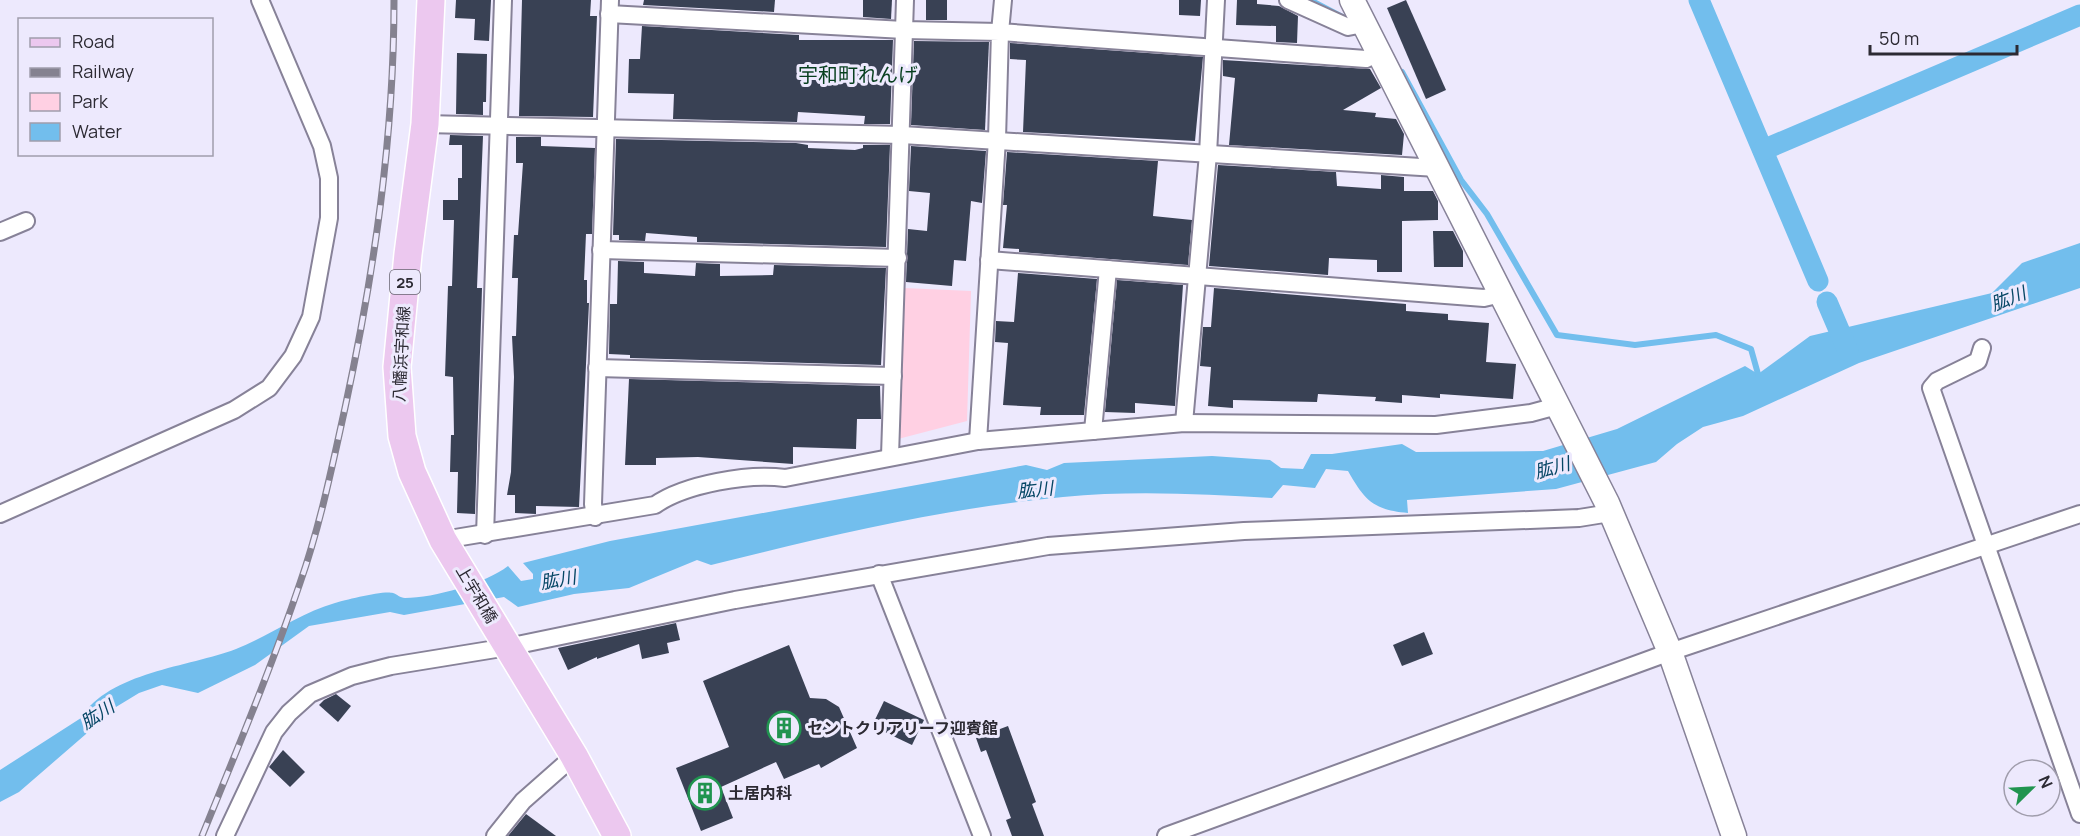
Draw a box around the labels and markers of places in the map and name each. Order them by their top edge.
building icon: セントクリアリーフ迎賓館 [766,710,802,746]
place label: セントクリアリーフ迎賓館 [807,717,998,739]
building icon: 土居内科 [687,775,723,811]
place label: 土居内科 [728,782,792,804]

